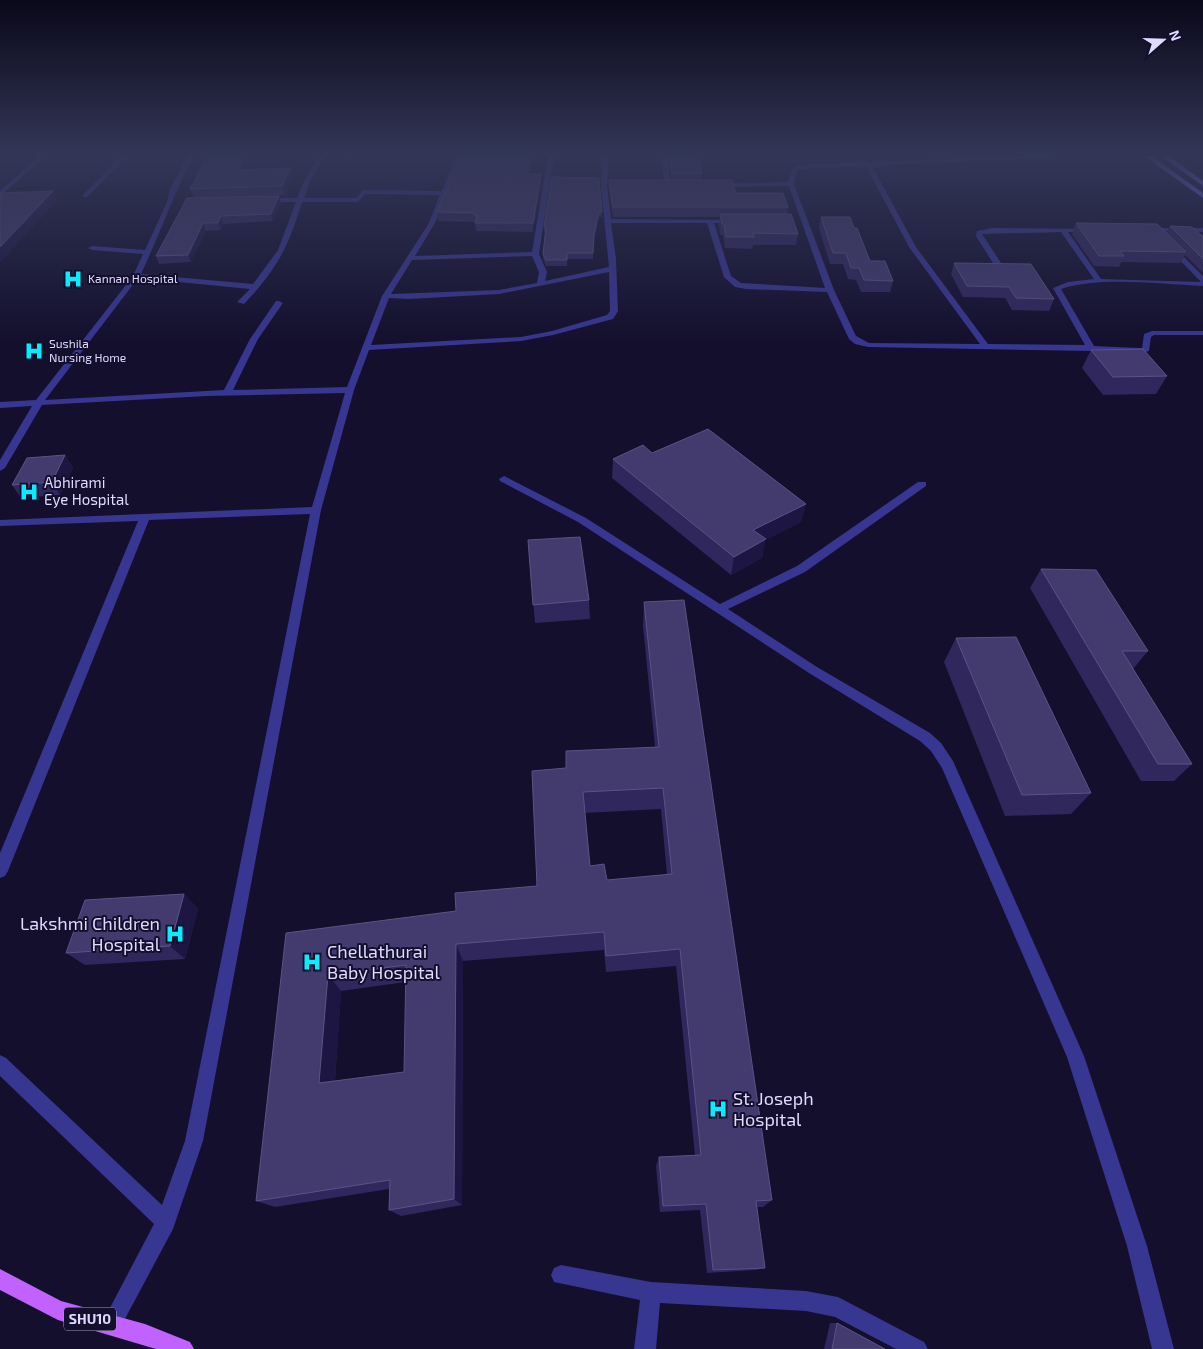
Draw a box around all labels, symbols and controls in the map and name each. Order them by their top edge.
north arrow [1138,15,1188,65]
text: N [1166,28,1185,43]
hospital icon: Kannan Hospital [62,268,84,290]
place label: Kannan Hospital [88,271,178,285]
place label: Sushila Nursing Home [49,336,126,364]
hospital icon: Sushila Nursing Home [23,340,45,362]
place label: Abhirami Eye Hospital [44,473,129,508]
hospital icon: Abhirami Eye Hospital [18,481,40,503]
place label: Lakshmi Children Hospital [20,912,161,955]
hospital icon: Lakshmi Children Hospital [164,923,186,945]
place label: Chellathurai Baby Hospital [327,940,440,983]
hospital icon: Chellathurai Baby Hospital [301,951,323,973]
place label: St. Joseph Hospital [733,1087,814,1130]
hospital icon: St. Joseph Hospital [707,1098,729,1120]
road number: SHU10 [64,1308,116,1330]

